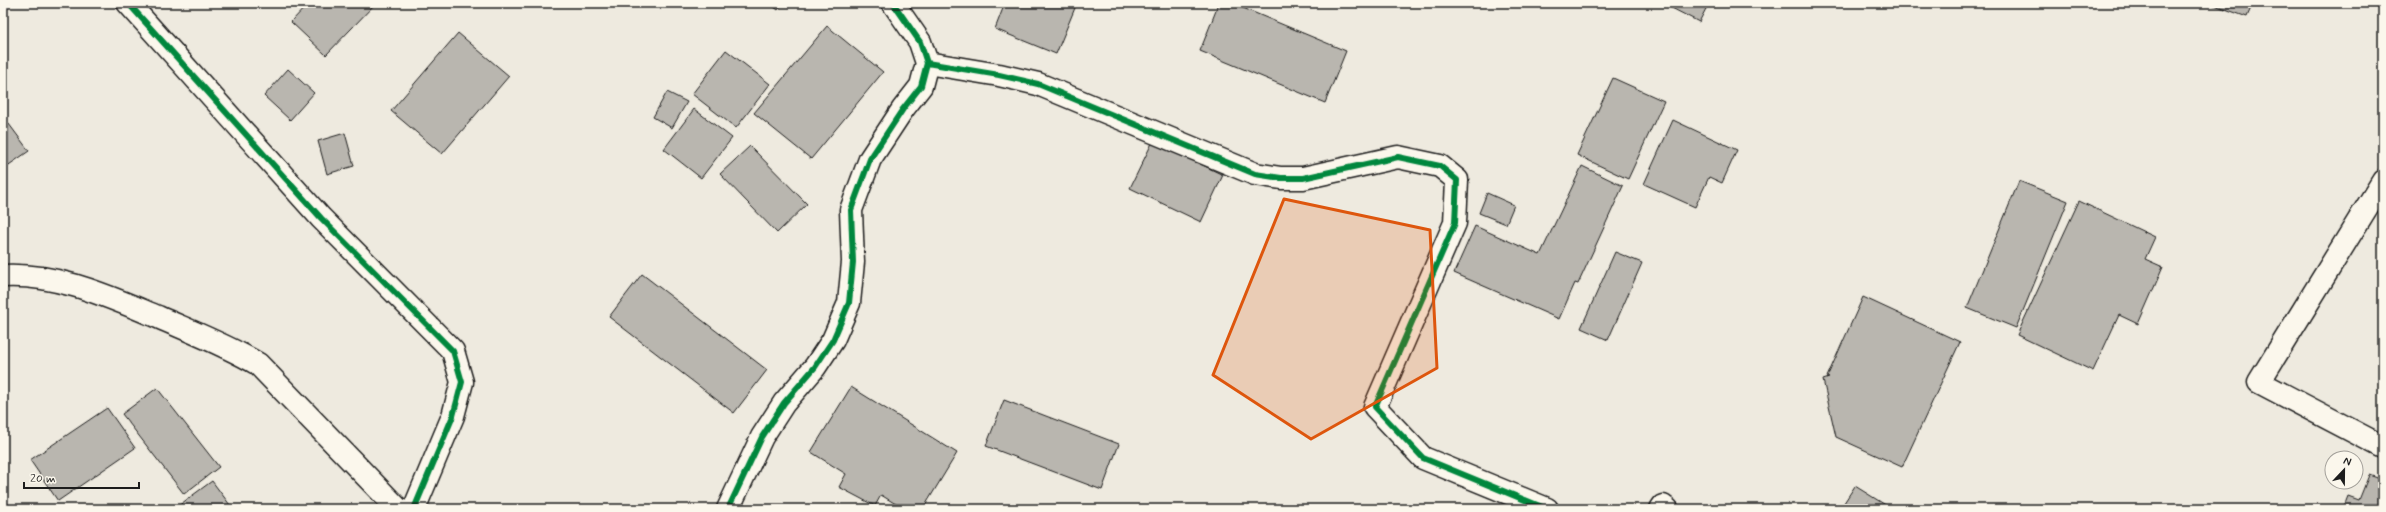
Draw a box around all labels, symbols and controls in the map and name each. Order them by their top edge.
north arrow [2324,450,2364,490]
text: N [2341,454,2353,470]
scale bar [24,464,139,490]
text: 20 m [30,471,56,487]

